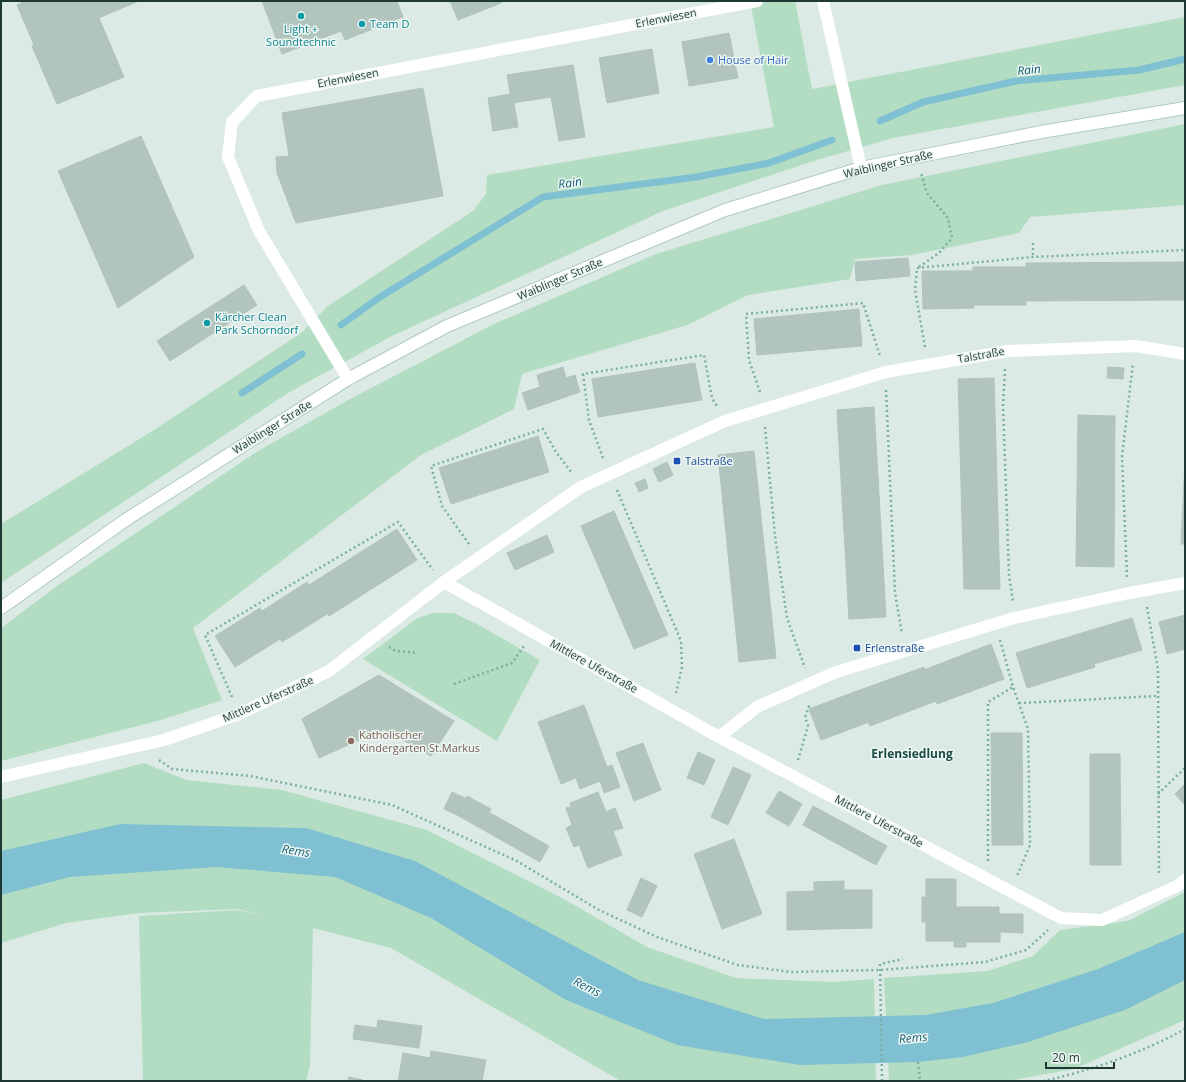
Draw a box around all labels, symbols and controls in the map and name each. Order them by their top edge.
street label: Erlenwiesen [634,4,698,31]
marker: Light + Soundtechnic [296,11,306,21]
place label: Team D [370,16,409,31]
marker: Team D [357,19,367,29]
place label: Light + Soundtechnic [266,21,336,49]
place label: House of Hair [718,52,789,67]
marker: House of Hair [705,55,715,65]
water label: Rain [1016,60,1042,79]
street label: Erlenwiesen [316,64,380,91]
street label: Waiblinger Straße [842,146,934,181]
water label: Rain [557,172,583,193]
street label: Waiblinger Straße [515,254,605,303]
place label: Kärcher Clean Park Schorndorf [215,309,300,337]
marker: Kärcher Clean Park Schorndorf [202,318,212,328]
street label: Talstraße [956,343,1006,366]
street label: Waiblinger Straße [229,396,314,457]
place label: Talstraße [685,453,733,468]
marker: Talstraße [672,456,682,466]
street label: Mittlere Uferstraße [548,635,641,696]
place label: Erlenstraße [865,640,924,655]
marker: Erlenstraße [852,643,862,653]
street label: Mittlere Uferstraße [220,672,316,725]
place label: Katholischer Kindergarten St.Markus [359,727,480,755]
marker: Katholischer Kindergarten St.Markus [346,736,356,746]
district label: Erlensiedlung [871,745,953,762]
street label: Mittlere Uferstraße [832,791,926,850]
water label: Rems [281,840,311,861]
water label: Rems [571,973,604,1001]
water label: Rems [898,1028,928,1047]
scale bar [1046,1044,1114,1070]
text: 20 m [1052,1049,1080,1066]

